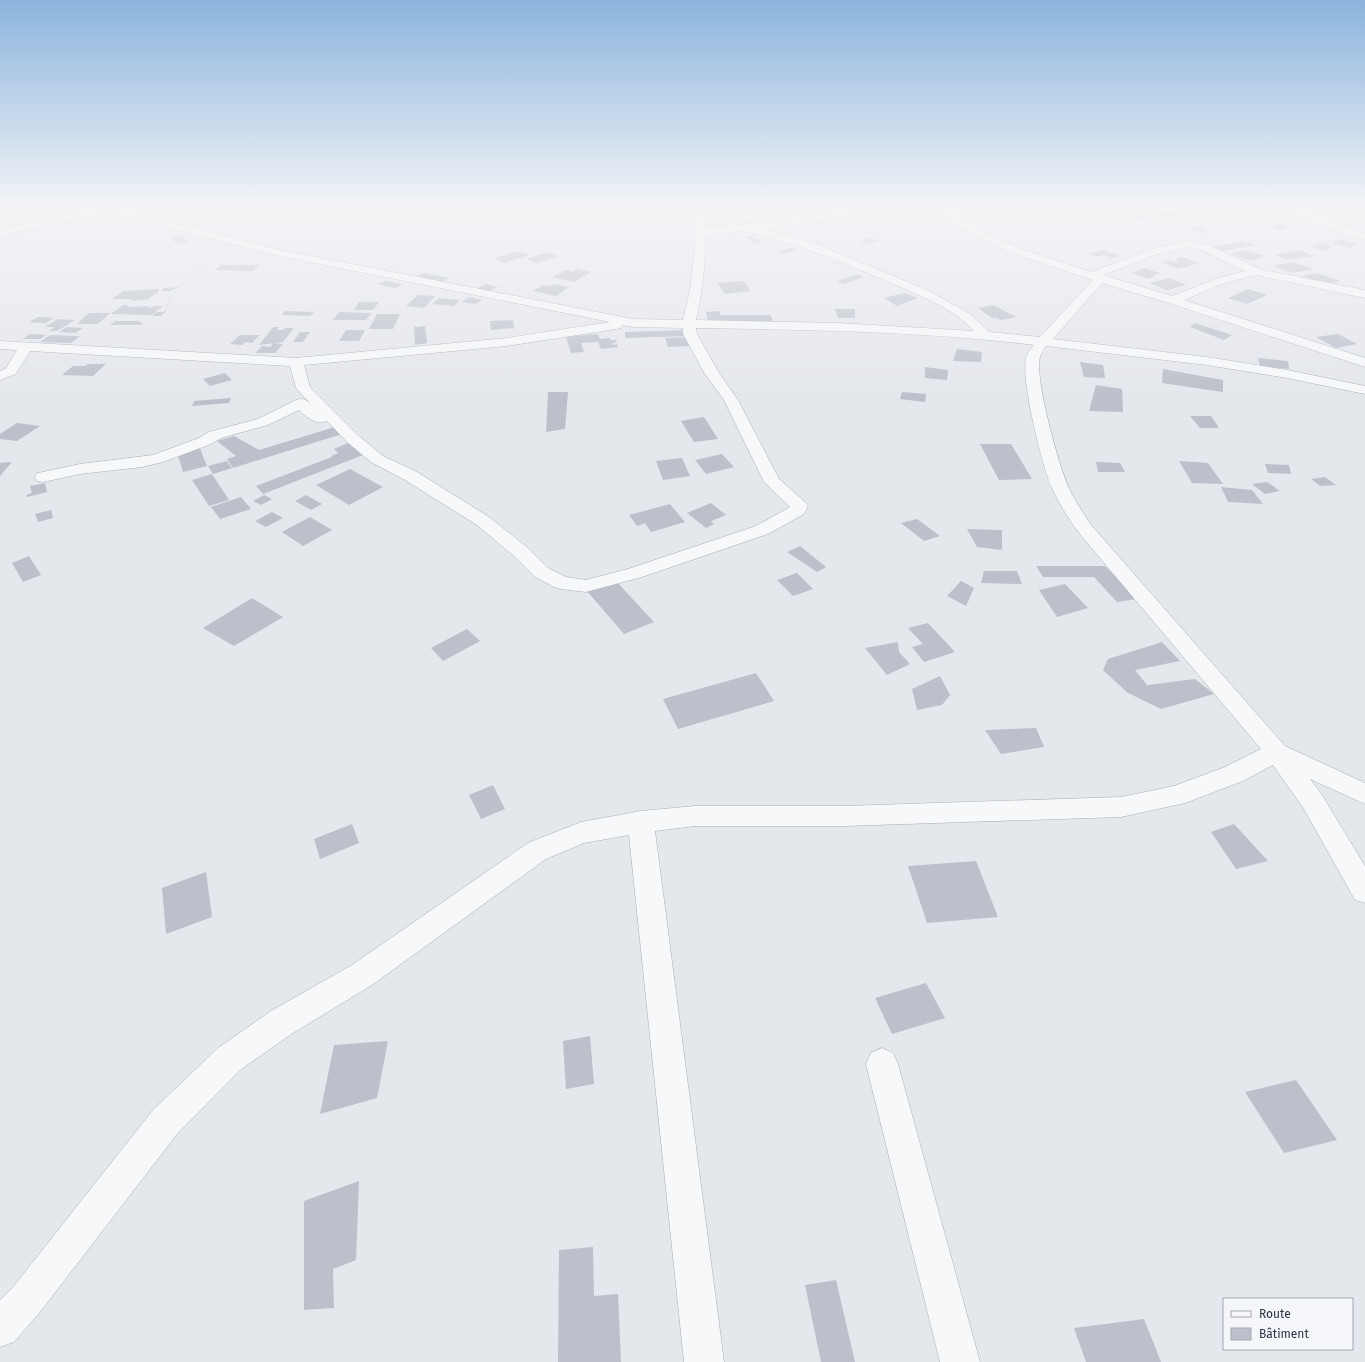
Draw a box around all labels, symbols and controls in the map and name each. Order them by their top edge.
legend [1223,1298,1353,1350]
text: Route [1259,1307,1291,1321]
text: Bâtiment [1259,1327,1309,1341]

